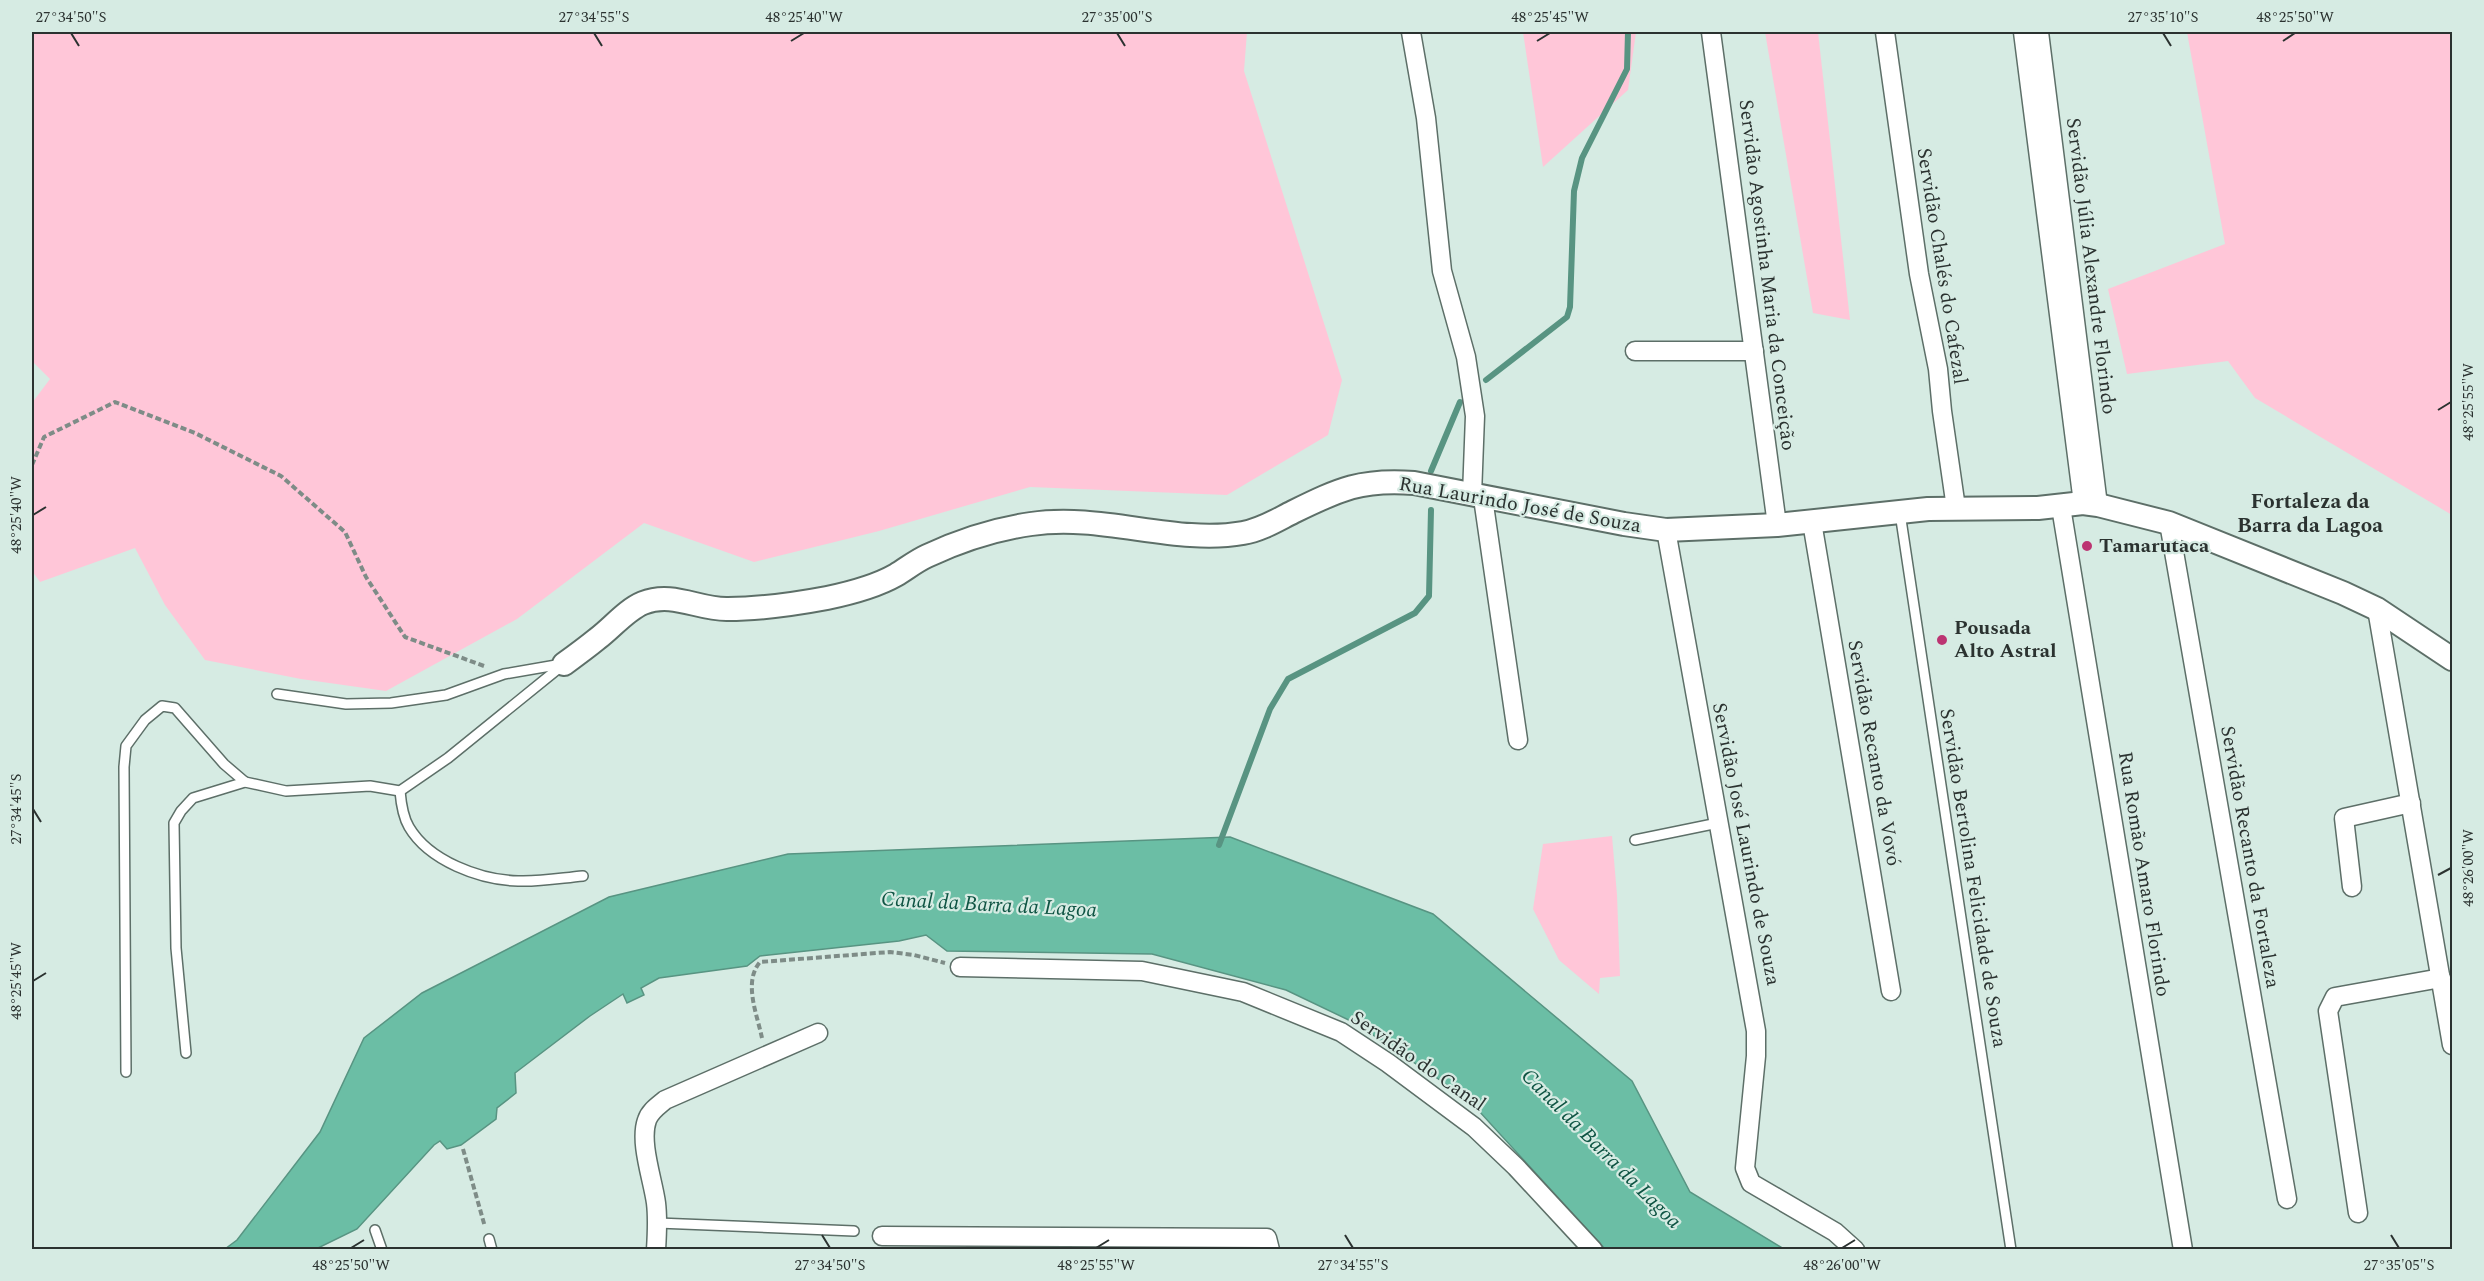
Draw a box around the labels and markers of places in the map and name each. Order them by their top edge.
place label: Tamarutaca [2099,531,2210,561]
marker: Tamarutaca [2080,539,2094,553]
place label: Pousada Alto Astral [1954,613,2057,666]
marker: Pousada Alto Astral [1935,633,1949,647]

